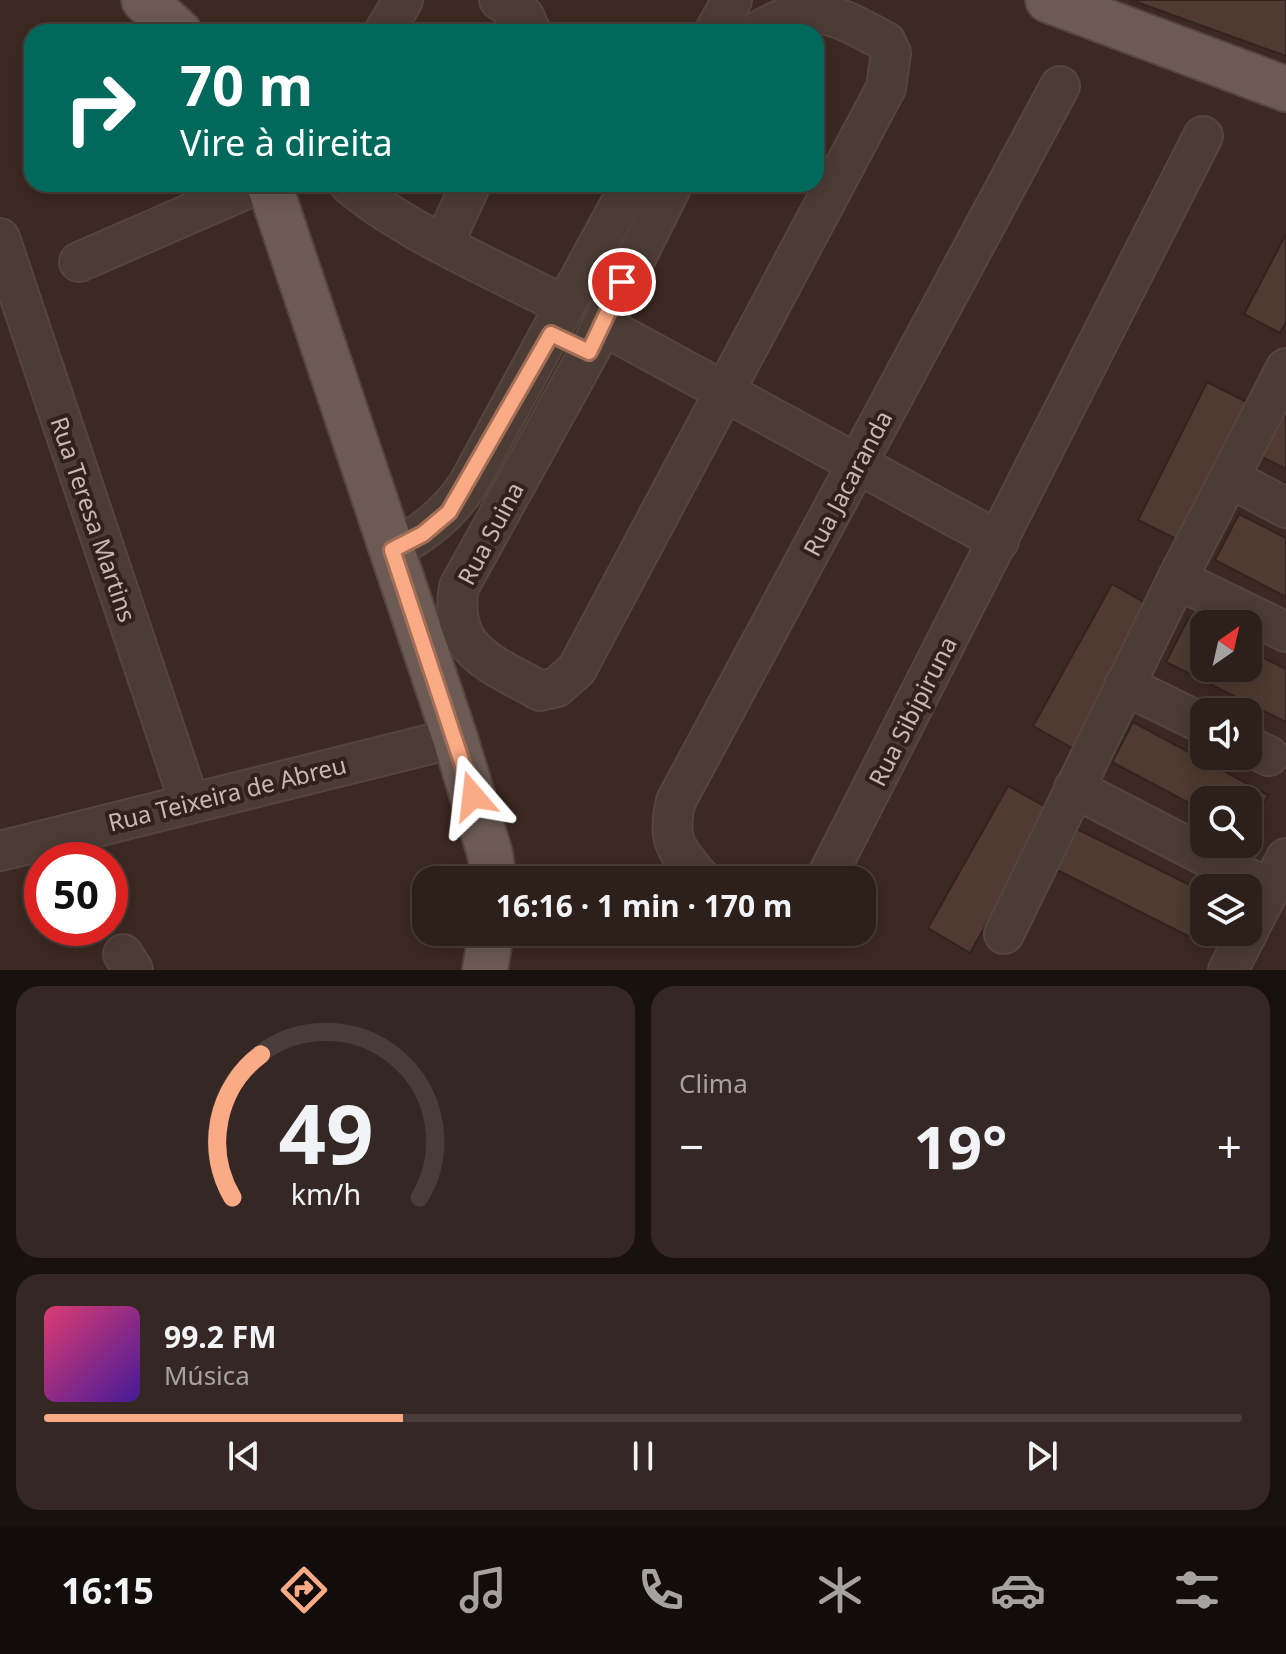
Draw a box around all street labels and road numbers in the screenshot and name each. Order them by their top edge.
street label: Rua Jacaranda [795,404,899,562]
street label: Rua Teresa Martins [43,412,145,626]
street label: Rua Suina [449,476,531,590]
street label: Rua Sibipiruna [860,631,964,791]
street label: Rua Teixeira de Abreu [104,747,350,839]

